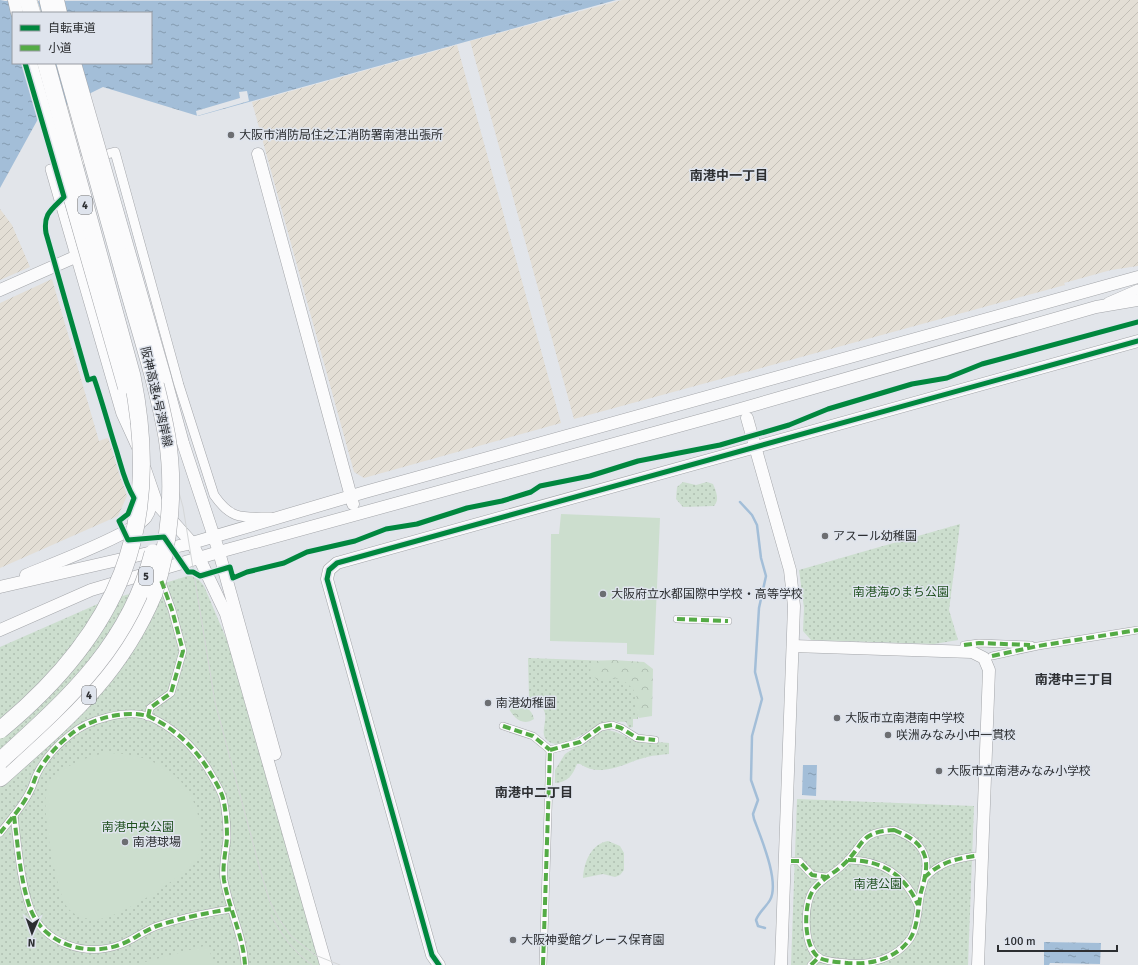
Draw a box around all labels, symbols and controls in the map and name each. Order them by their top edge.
legend [12,12,152,64]
text: 自転車道 [48,21,96,36]
text: 小道 [48,41,72,56]
place label: 大阪市消防局住之江消防署南港出張所 [239,128,443,143]
marker: 大阪市消防局住之江消防署南港出張所 [226,130,236,140]
district label: 南港中一丁目 [690,168,768,184]
road number: 4 [78,196,92,214]
street label: 阪神高速4号湾岸線 [137,345,175,449]
place label: アスール幼稚園 [833,529,917,544]
marker: アスール幼稚園 [820,531,830,541]
road number: 5 [139,567,153,585]
park label: 南港海のまち公園 [853,585,949,600]
place label: 大阪府立水都国際中学校・高等学校 [611,587,803,602]
marker: 大阪府立水都国際中学校・高等学校 [598,589,608,599]
district label: 南港中三丁目 [1035,672,1113,688]
road number: 4 [82,686,96,704]
place label: 南港幼稚園 [496,696,556,711]
marker: 南港幼稚園 [483,698,493,708]
place label: 大阪市立南港南中学校 [845,711,965,726]
marker: 大阪市立南港南中学校 [832,713,842,723]
place label: 咲洲みなみ小中一貫校 [896,728,1016,743]
marker: 咲洲みなみ小中一貫校 [883,730,893,740]
place label: 大阪市立南港みなみ小学校 [947,764,1091,779]
marker: 大阪市立南港みなみ小学校 [934,766,944,776]
district label: 南港中二丁目 [495,785,573,801]
park label: 南港中央公園 [102,820,174,835]
place label: 南港球場 [133,835,181,850]
marker: 南港球場 [120,837,130,847]
park label: 南港公園 [854,877,902,892]
north arrow [12,913,52,953]
scale bar [998,927,1117,953]
place label: 大阪神愛館グレース保育園 [521,933,664,948]
text: 100 m [1004,934,1036,949]
marker: 大阪神愛館グレース保育園 [508,935,518,945]
text: N [28,936,36,949]

